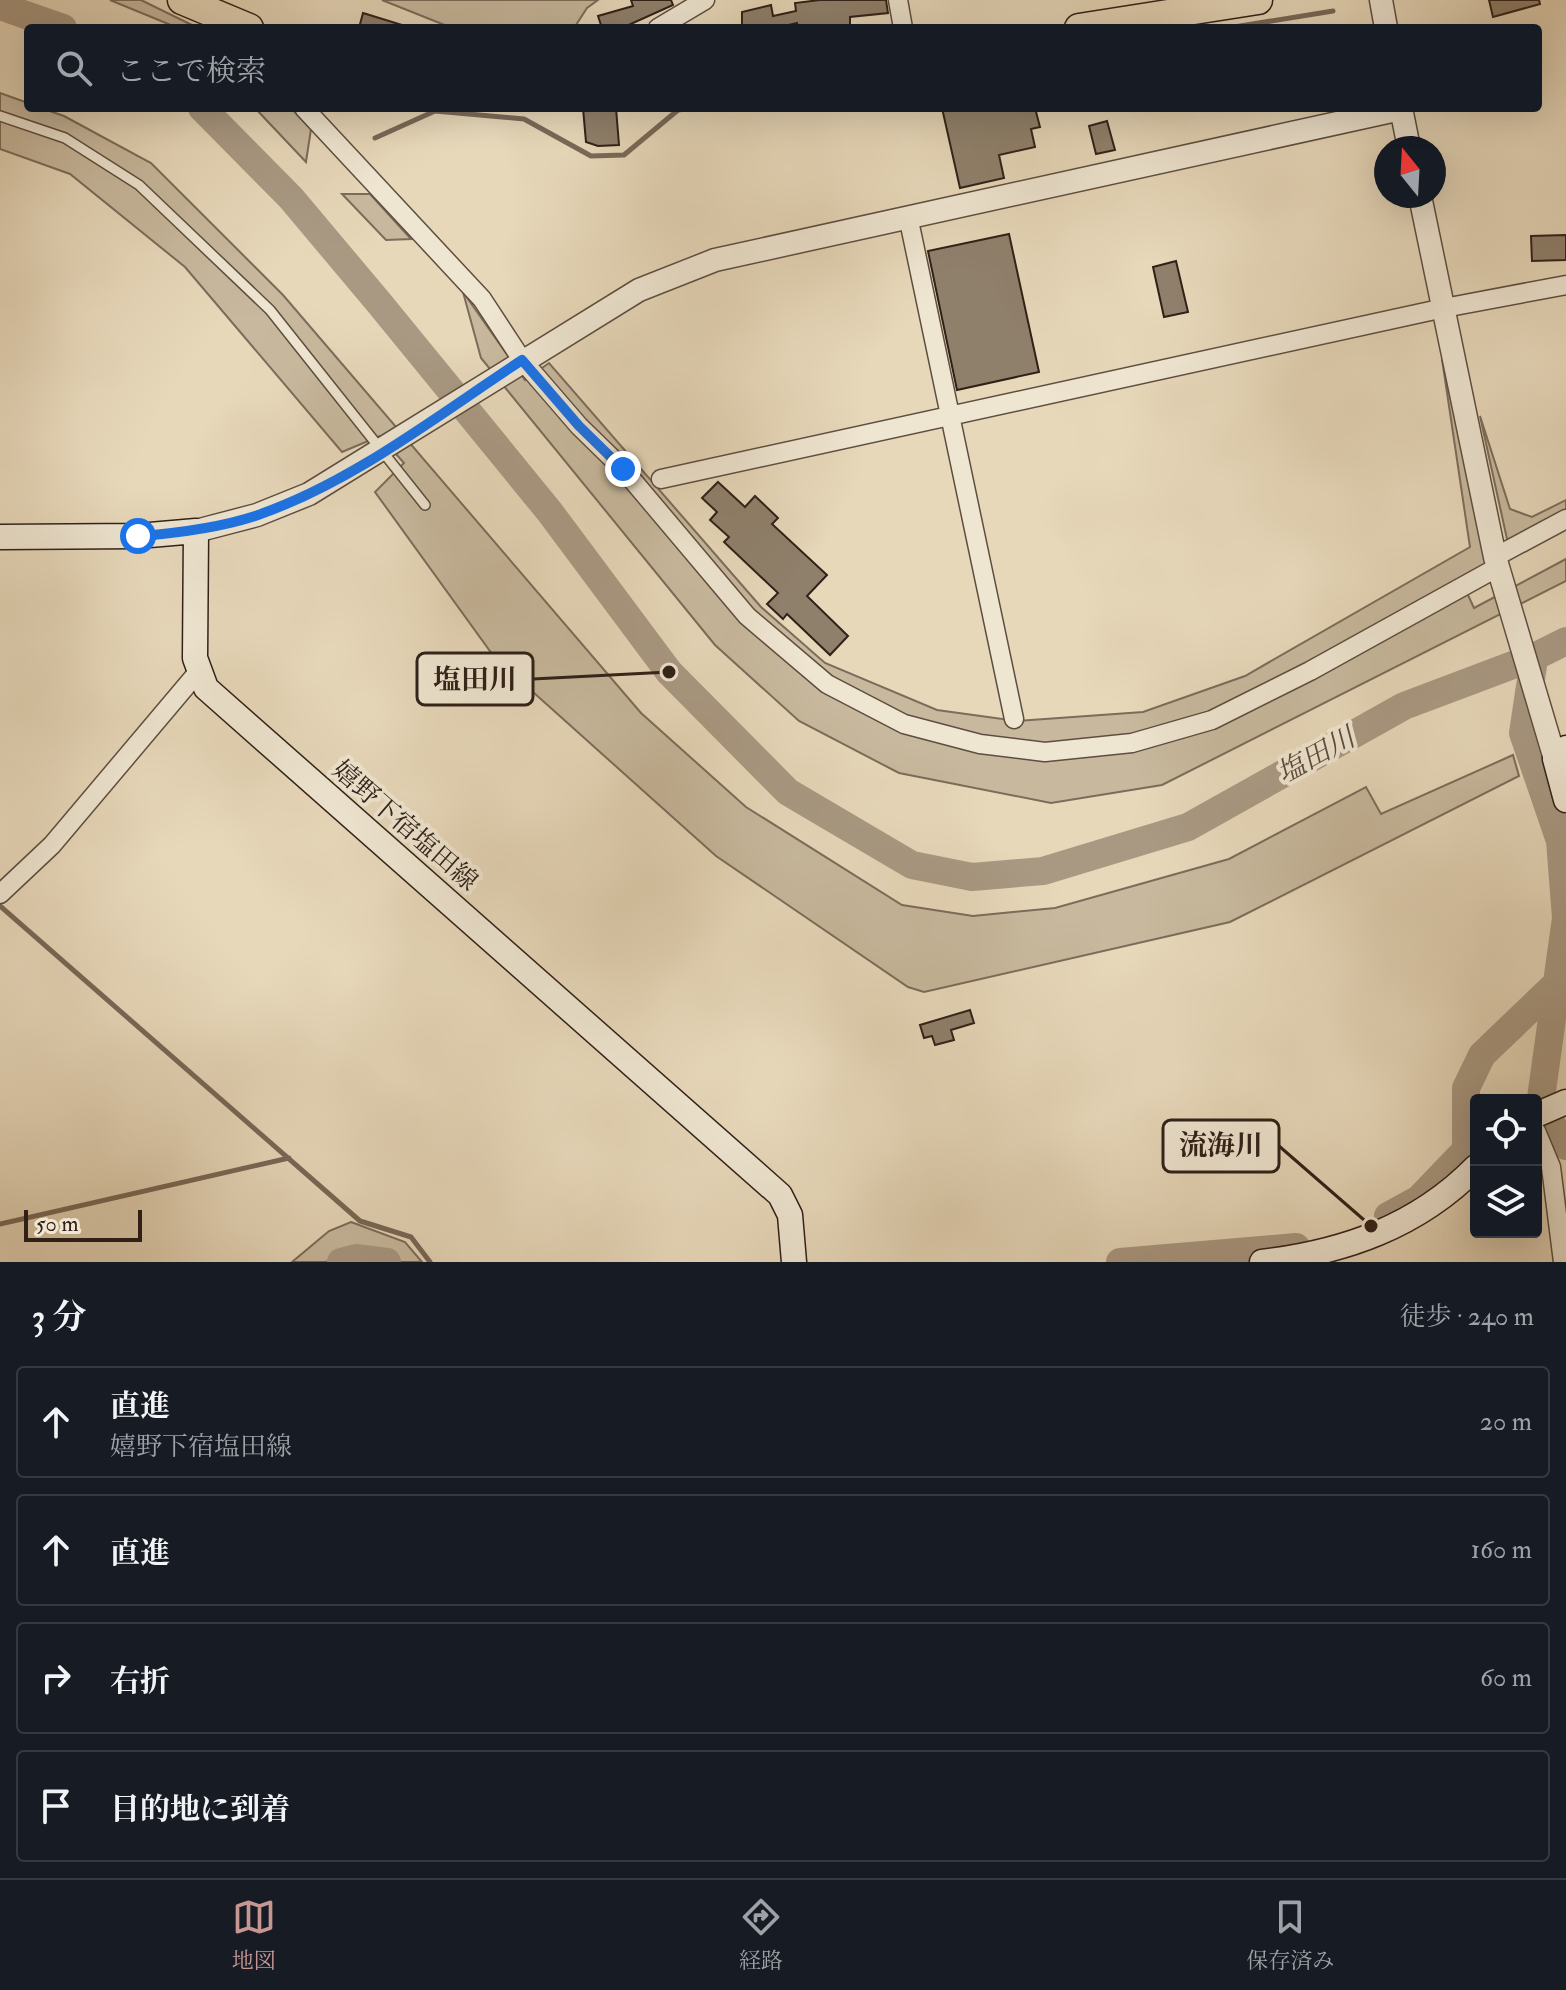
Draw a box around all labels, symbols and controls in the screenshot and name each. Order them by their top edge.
search box [24,24,1542,112]
icon: search [52,46,96,90]
text: ここで検索 [116,53,266,90]
north arrow [1374,136,1446,208]
route end [605,451,641,487]
route start [120,518,156,554]
callout: 塩田川 [417,653,533,705]
text: 塩田川 [433,663,517,698]
water label: 塩田川 [1271,719,1364,792]
street label: 嬉野下宿塩田線 [326,754,484,898]
map controls [1470,1094,1542,1238]
button: locate [1470,1094,1542,1166]
callout: 流海川 [1163,1120,1279,1172]
text: 流海川 [1179,1129,1263,1164]
button: layers [1470,1166,1542,1238]
scale bar [24,1206,142,1242]
text: 50 m [36,1210,78,1238]
text: 3 分 [32,1296,86,1339]
text: 徒歩 · 240 m [1400,1301,1534,1333]
text: 直進 [110,1388,170,1425]
icon: ahead [34,1400,78,1444]
text: 20 m [1480,1406,1532,1438]
text: 嬉野下宿塩田線 [110,1431,292,1463]
icon: ahead [34,1528,78,1572]
text: 160 m [1471,1534,1532,1566]
text: 直進 [110,1535,170,1572]
icon: right [34,1656,78,1700]
text: 60 m [1480,1662,1532,1694]
text: 右折 [110,1663,170,1700]
icon: arrive [34,1784,78,1828]
text: 目的地に到着 [110,1791,290,1828]
tab: 地図 [232,1895,276,1975]
tab: 経路 [739,1895,783,1975]
tab: 保存済み [1246,1895,1334,1975]

